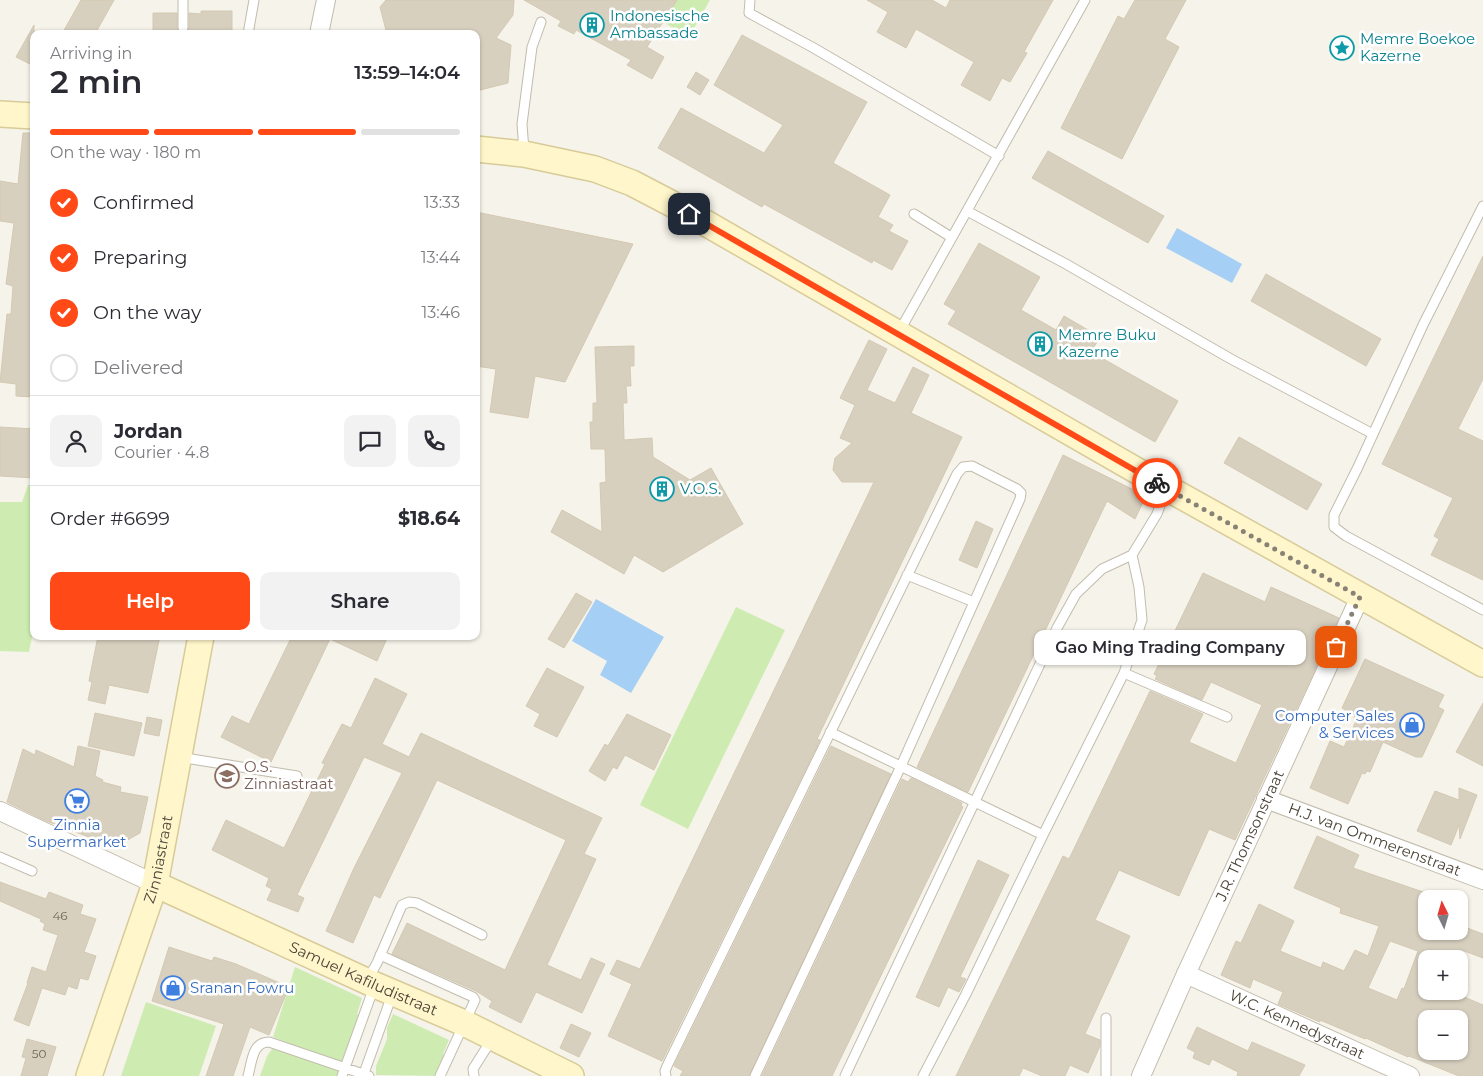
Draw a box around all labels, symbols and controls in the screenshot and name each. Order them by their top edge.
place label: Indonesische Ambassade [610,6,710,42]
building icon: Indonesische Ambassade [579,12,605,38]
place label: Memre Boekoe Kazerne [1360,29,1475,65]
place icon: Memre Boekoe Kazerne [1329,35,1355,61]
text: Arriving in [50,44,132,63]
text: 13:59–14:04 [354,61,460,84]
text: 2 min [50,62,142,101]
text: On the way · 180 m [50,143,201,162]
icon: check [50,189,78,217]
text: Confirmed [93,191,194,214]
text: 13:33 [424,193,460,212]
pin [668,193,710,235]
icon: home [675,200,703,228]
icon: check [50,244,78,272]
text: Preparing [93,246,188,269]
text: 13:44 [421,248,460,267]
icon: check [50,299,78,327]
text: On the way [93,301,201,324]
text: 13:46 [421,303,460,322]
place label: Memre Buku Kazerne [1058,325,1156,361]
building icon: Memre Buku Kazerne [1027,331,1053,357]
text: Delivered [93,356,184,379]
button: person [50,415,102,467]
button: chat [344,415,396,467]
button: phone [408,415,460,467]
text: Jordan [114,420,183,443]
text: Courier · 4.8 [114,443,210,462]
courier [1132,458,1182,508]
icon: bike [1143,469,1171,497]
building icon: V.O.S. [649,476,675,502]
place label: V.O.S. [680,479,721,498]
text: Order #6699 [50,507,170,530]
text: $18.64 [398,507,460,530]
button: Help [50,572,250,630]
button: Share [260,572,460,630]
pin [1315,626,1357,668]
callout: Gao Ming Trading Company [1034,630,1306,664]
icon: bag [1322,633,1350,661]
text: Gao Ming Trading Company [1055,638,1285,657]
place label: Computer Sales & Services [1275,706,1394,742]
shop icon: Computer Sales & Services [1399,712,1425,738]
place label: O.S. Zinniastraat [244,757,334,793]
school or university icon: O.S. Zinniastraat [214,763,240,789]
street label: J.R. Thomsonstraat [1211,767,1288,905]
supermarket icon: Zinnia Supermarket [64,788,90,814]
street label: H.J. van Ommerenstraat [1286,798,1464,880]
street label: Zinniastraat [139,814,177,906]
place label: Zinnia Supermarket [28,815,126,851]
north arrow [1418,890,1468,940]
map controls [1418,890,1468,1060]
house number: 46 [52,908,68,923]
street label: Samuel Kafiludistraat [286,937,441,1020]
button: + [1418,950,1468,1000]
shop icon: Sranan Fowru [160,975,186,1001]
place label: Sranan Fowru [190,978,294,997]
street label: W.C. Kennedystraat [1227,985,1368,1063]
button: − [1418,1010,1468,1060]
house number: 50 [32,1046,46,1061]

